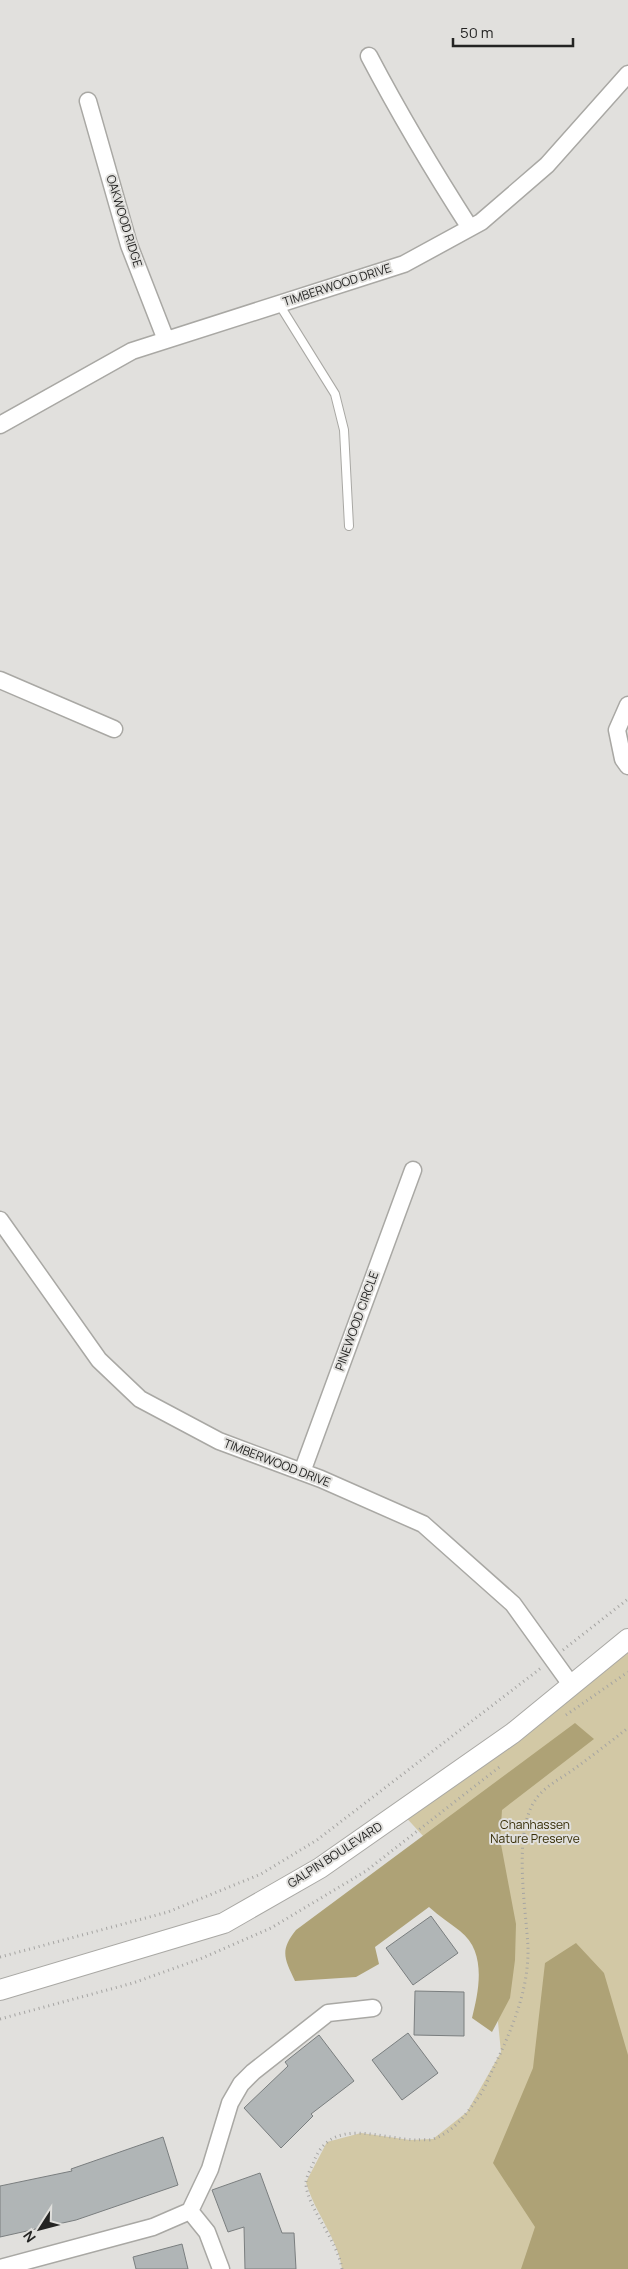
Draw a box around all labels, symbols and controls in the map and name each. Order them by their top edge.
scale bar [453,15,573,47]
text: 50 m [460,22,494,43]
street label: OAKWOOD RIDGE [102,173,147,269]
street label: TIMBERWOOD DRIVE [280,259,393,310]
street label: PINEWOOD CIRCLE [331,1269,382,1373]
street label: TIMBERWOOD DRIVE [221,1434,333,1491]
park label: Chanhassen Nature Preserve [490,1816,580,1847]
street label: GALPIN BOULEVARD [284,1818,385,1892]
north arrow [15,2204,65,2254]
text: N [18,2227,40,2247]

